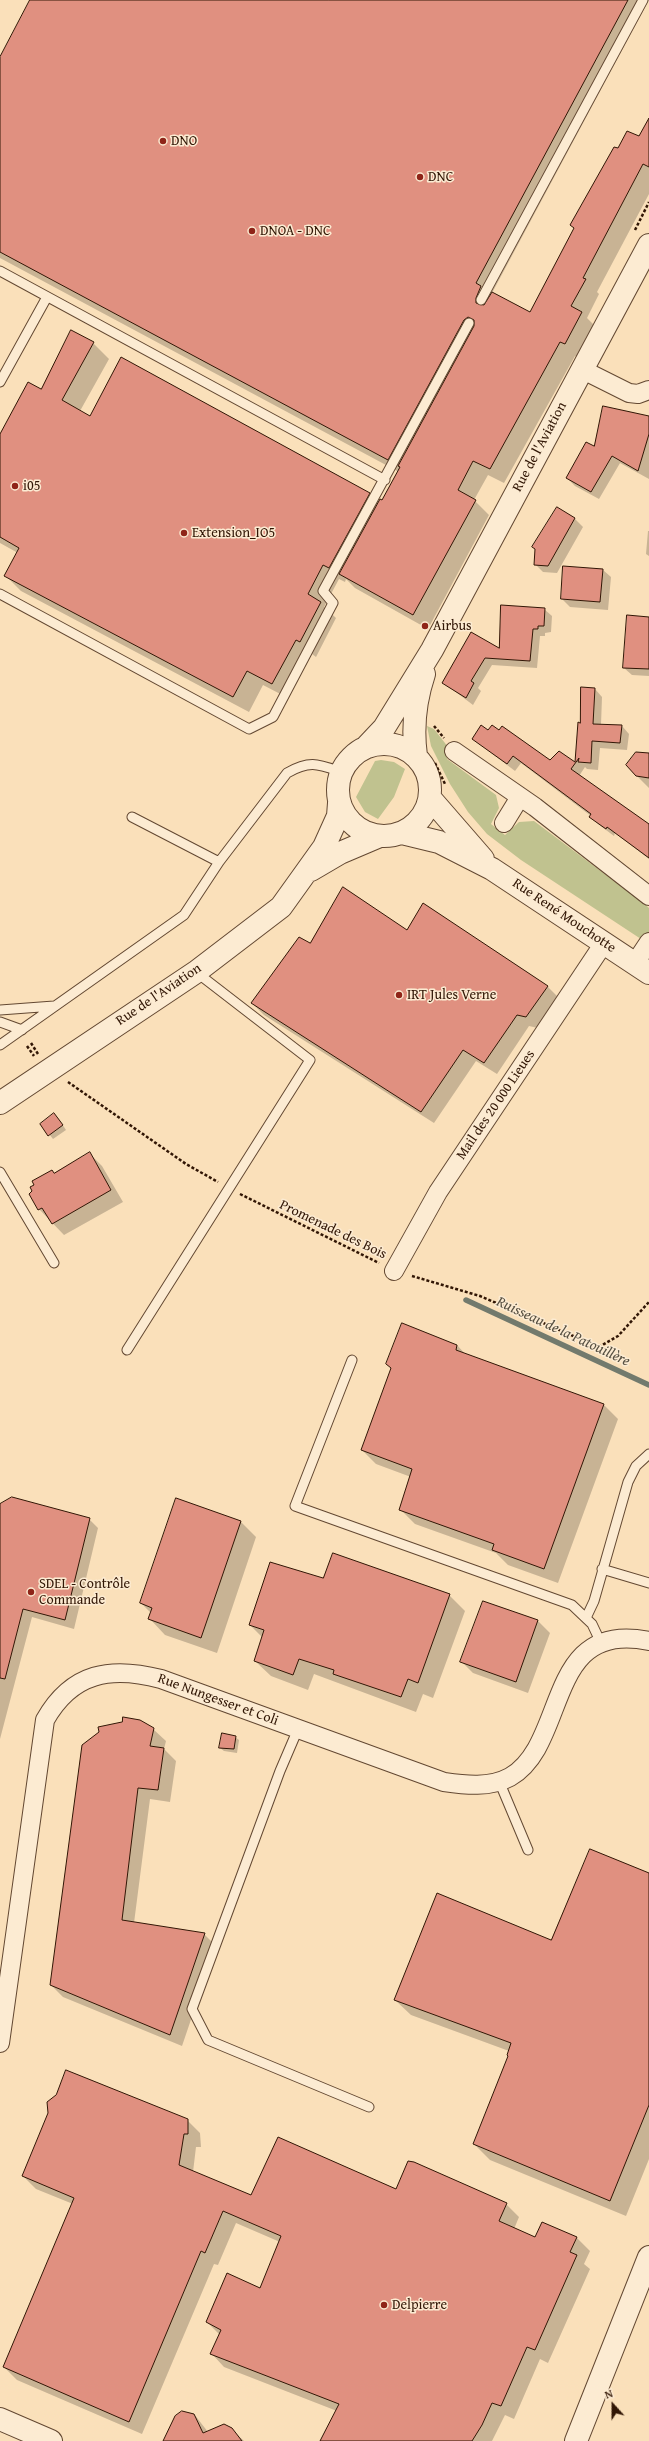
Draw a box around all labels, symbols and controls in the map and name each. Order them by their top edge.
place label: DNO [171,133,197,149]
marker: DNO [158,136,168,146]
place label: DNC [428,169,453,185]
marker: DNC [415,172,425,182]
place label: DNOA - DNC [260,223,330,239]
marker: DNOA - DNC [247,226,257,236]
street label: Rue de l'Aviation [509,399,571,495]
place label: i05 [23,478,40,494]
marker: i05 [10,481,20,491]
place label: Extension_IO5 [192,525,275,541]
marker: Extension_IO5 [179,528,189,538]
place label: Airbus [433,618,472,634]
marker: Airbus [420,621,430,631]
street label: Rue René Mouchotte [509,875,619,957]
street label: Rue de l'Aviation [113,960,205,1030]
place label: IRT Jules Verne [407,987,496,1003]
marker: IRT Jules Verne [394,990,404,1000]
street label: Mail des 20 000 Lieues [453,1047,539,1163]
street label: Promenade des Bois [277,1197,389,1263]
water label: Ruisseau de la Patouillère [493,1293,633,1371]
place label: SDEL - Contrôle Commande [39,1576,130,1608]
marker: SDEL - Contrôle Commande [26,1587,36,1597]
street label: Rue Nungesser et Coli [155,1670,281,1730]
place label: Delpierre [392,2297,447,2313]
marker: Delpierre [379,2300,389,2310]
north arrow [593,2385,633,2425]
text: N [602,2385,615,2403]

